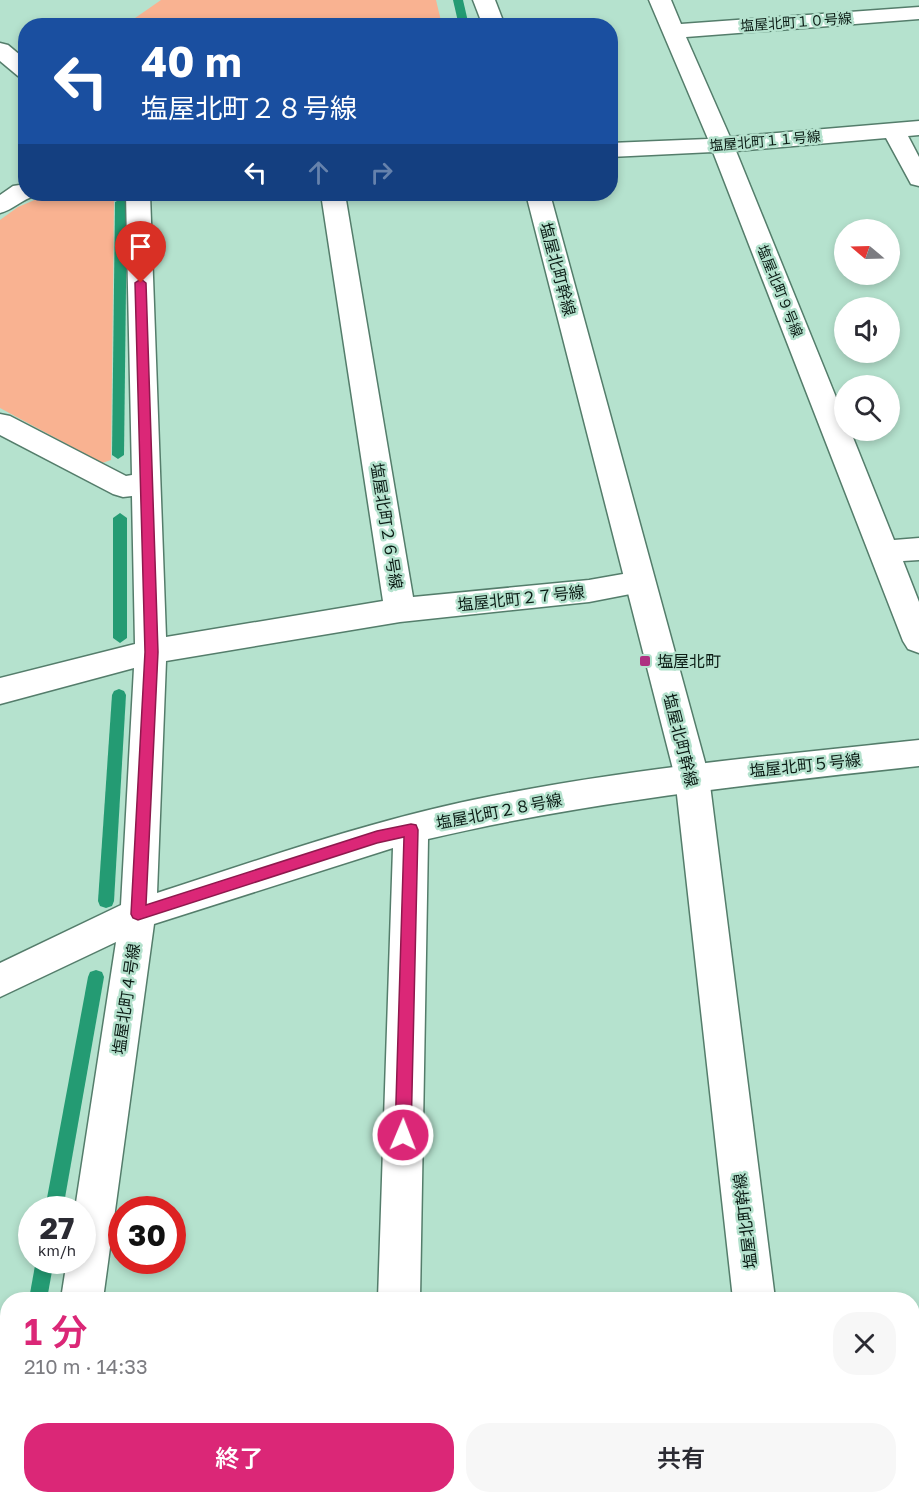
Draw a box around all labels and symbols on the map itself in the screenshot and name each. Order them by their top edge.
street label: 塩屋北町１０号線 [740,9,852,34]
street label: 塩屋北町１１号線 [708,127,821,154]
north arrow [834,219,900,285]
street label: 塩屋北町幹線 [536,220,580,318]
pin [115,221,166,283]
street label: 塩屋北町９号線 [754,242,807,339]
street label: 塩屋北町２６号線 [367,461,407,591]
street label: 塩屋北町２７号線 [456,581,586,615]
place label: 塩屋北町 [657,651,721,671]
marker: 塩屋北町 [638,654,652,668]
street label: 塩屋北町幹線 [660,691,702,789]
street label: 塩屋北町５号線 [748,749,862,781]
street label: 塩屋北町２８号線 [434,789,564,833]
street label: 塩屋北町４号線 [108,942,144,1056]
position arrow [371,1103,435,1167]
street label: 塩屋北町幹線 [729,1172,761,1270]
speed limit sign: 30 [108,1196,186,1274]

